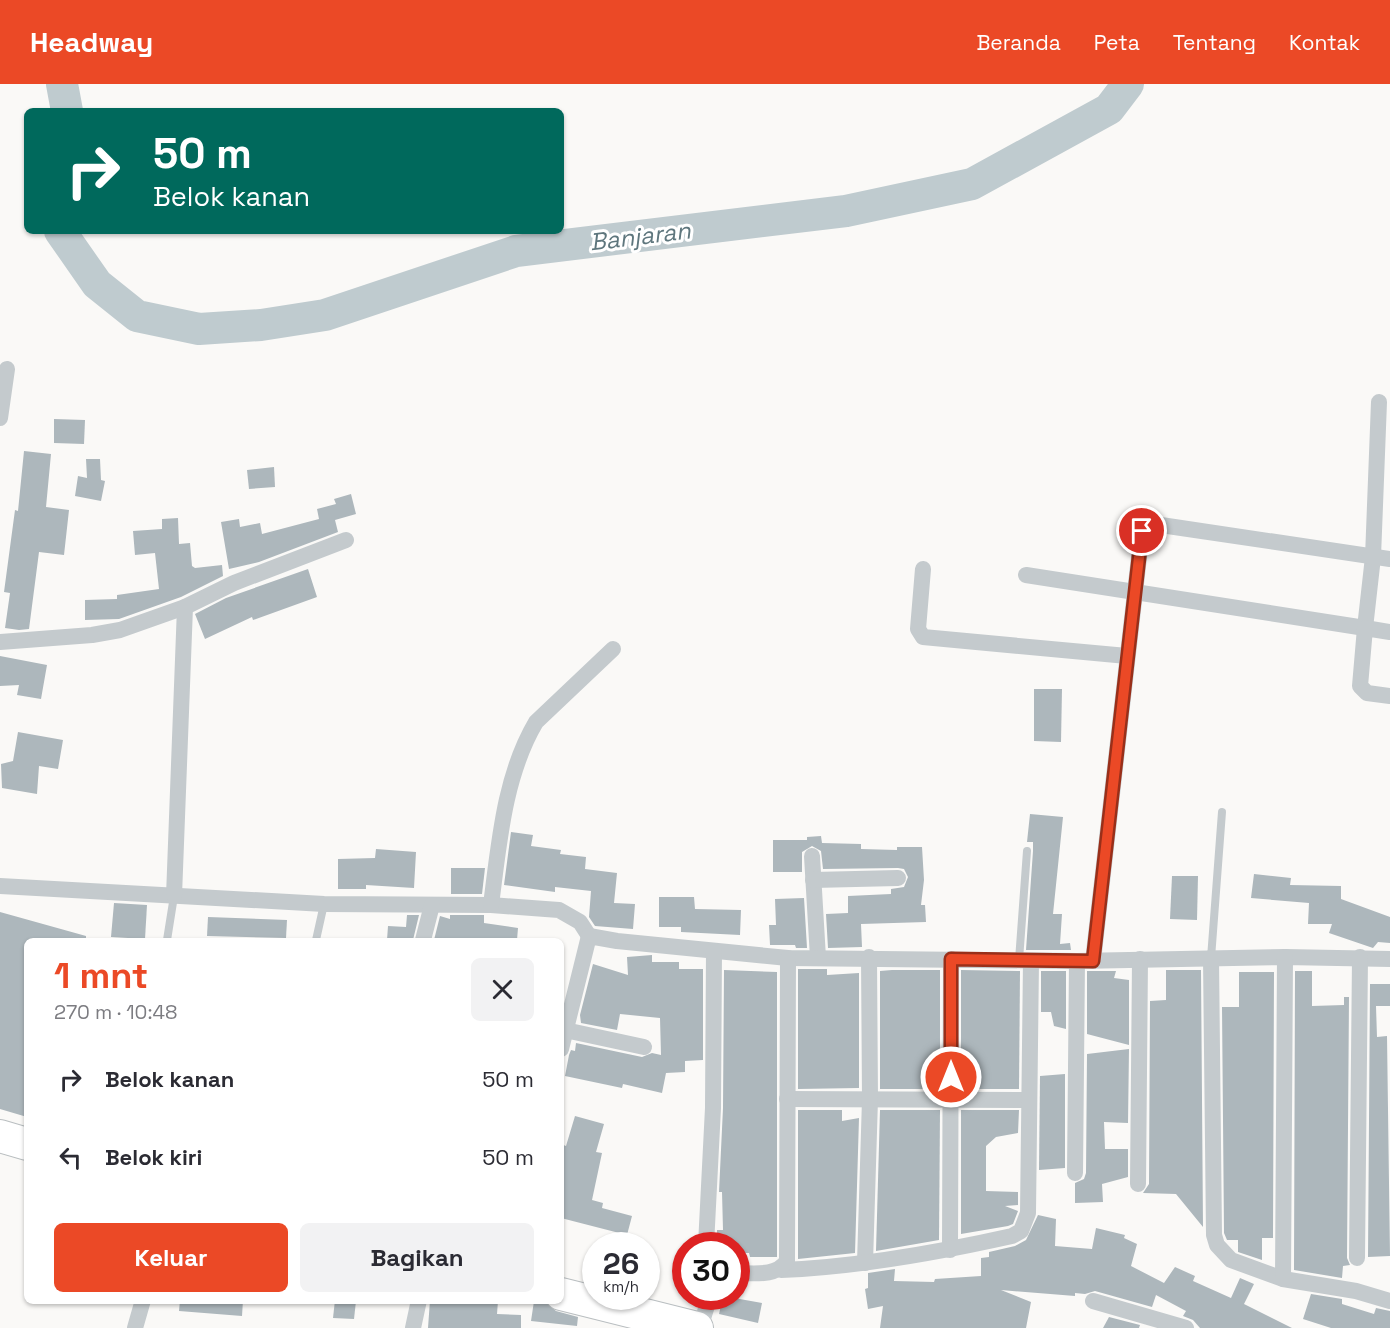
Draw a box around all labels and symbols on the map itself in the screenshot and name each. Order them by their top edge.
water label: Banjaran [588,214,693,258]
pin [1116,505,1167,556]
position arrow [919,1045,983,1109]
speed limit sign: 30 [672,1232,750,1310]

